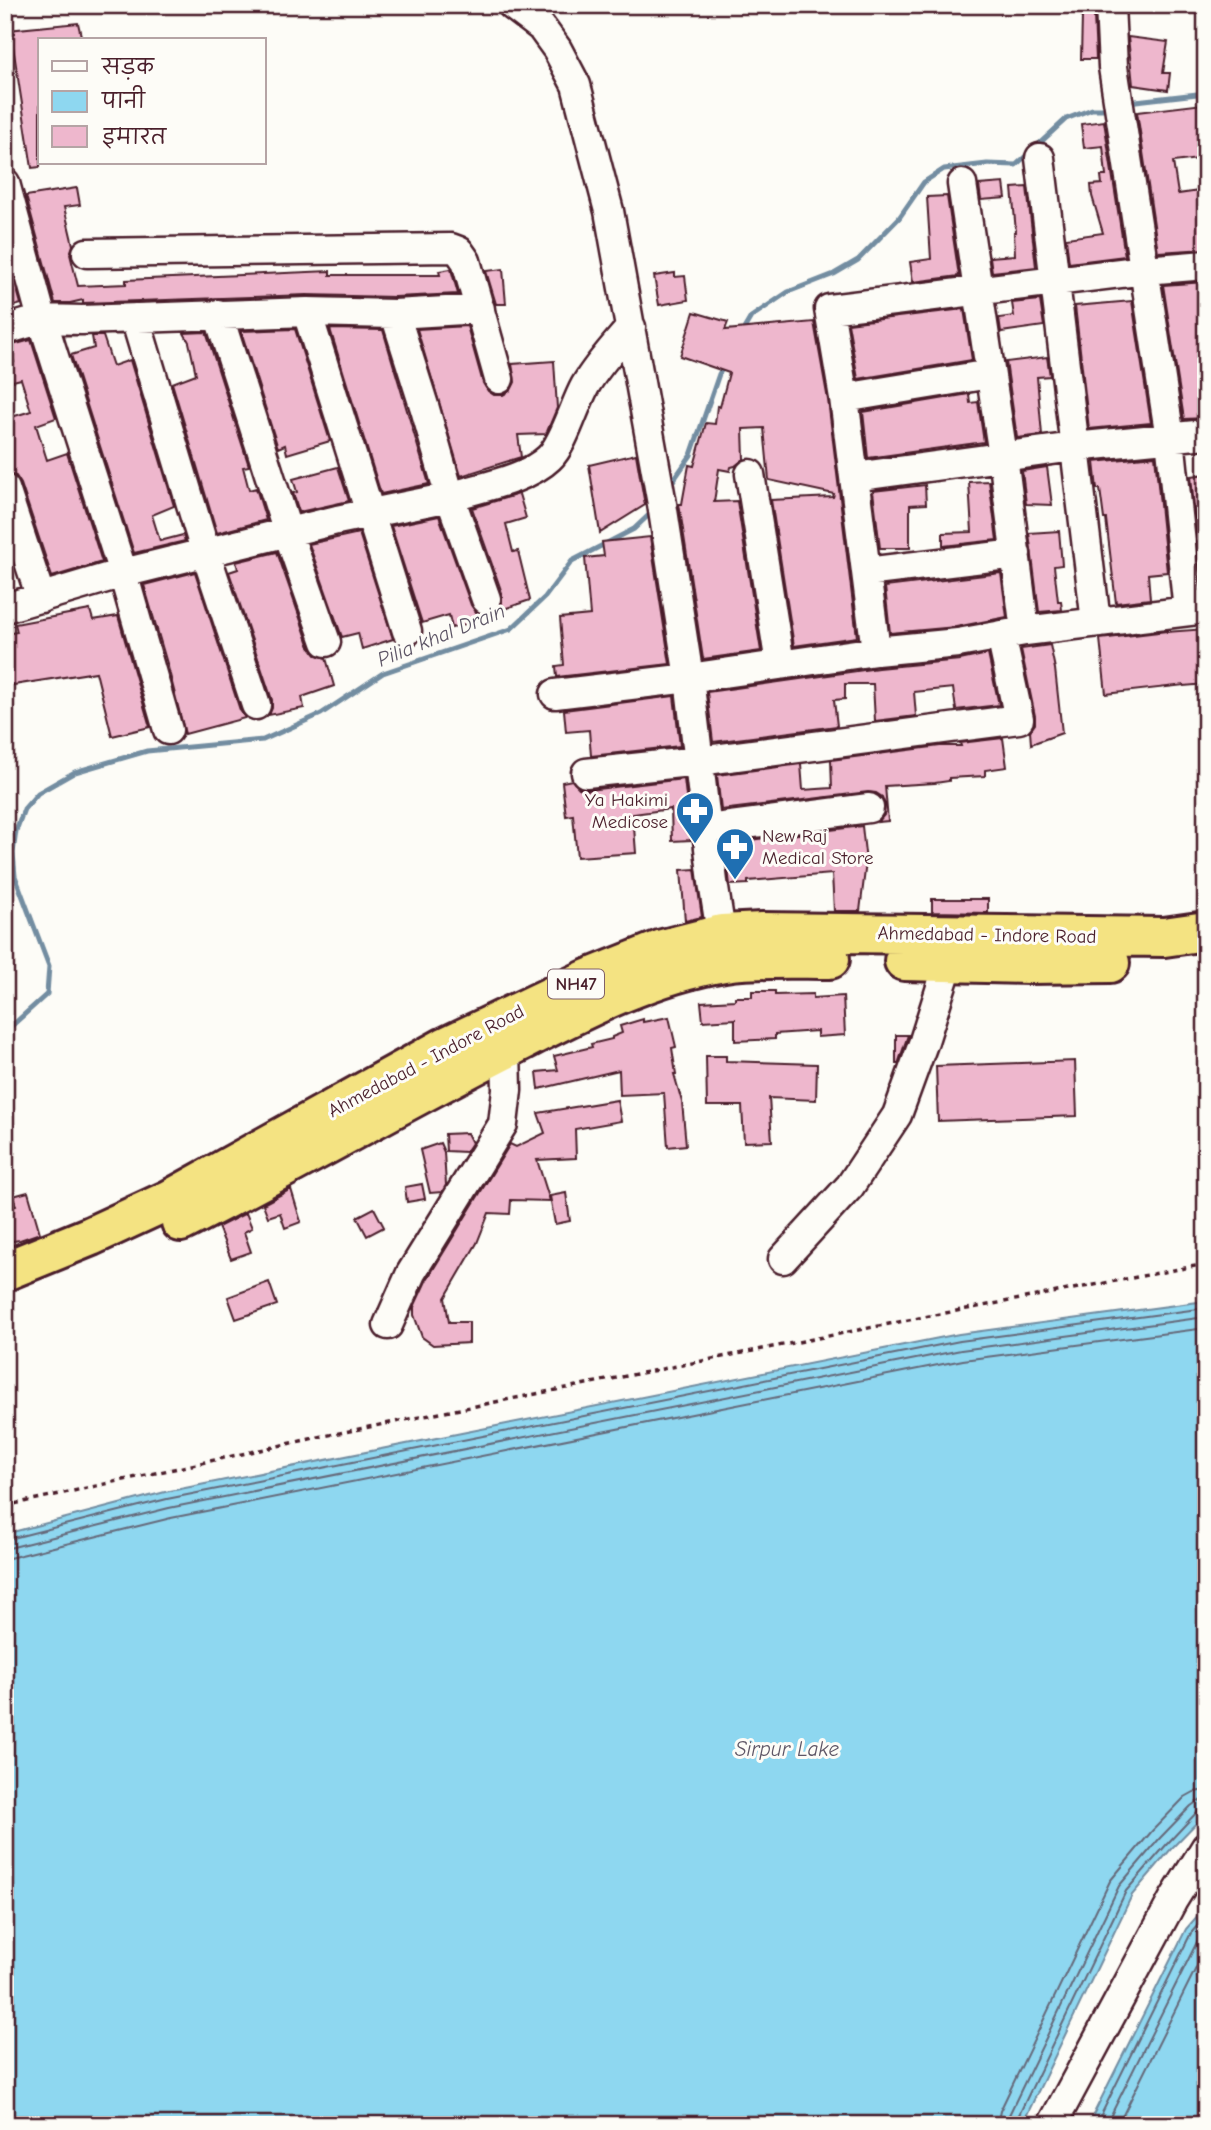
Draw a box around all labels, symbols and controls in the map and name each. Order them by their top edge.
legend [38,38,266,164]
text: सड़क [101,55,155,80]
text: पानी [101,85,147,113]
text: इमारत [102,125,168,149]
water label: Pilia khal Drain [374,598,508,672]
place label: Ya Hakimi Medicose [585,789,668,833]
pharmacy icon: Ya Hakimi Medicose [674,790,716,845]
place label: New Raj Medical Store [762,825,873,869]
pharmacy icon: New Raj Medical Store [714,826,756,881]
street label: Ahmedabad - Indore Road [877,922,1097,948]
road number: NH47 [548,970,604,999]
street label: Ahmedabad - Indore Road [324,1000,528,1122]
water label: Sirpur Lake [735,1737,839,1761]

